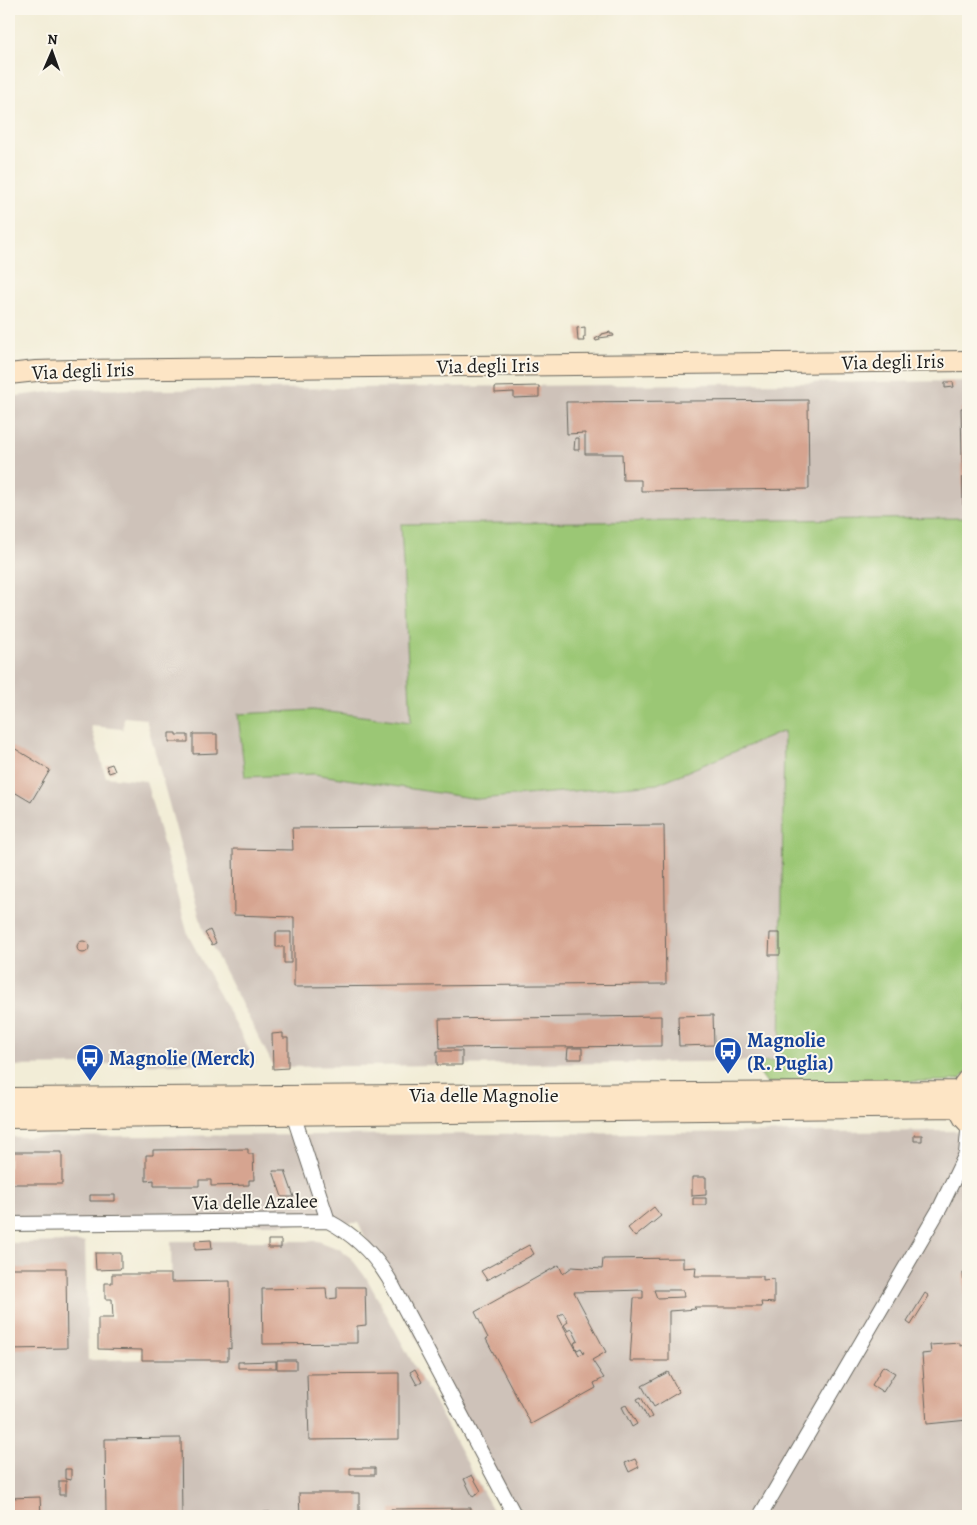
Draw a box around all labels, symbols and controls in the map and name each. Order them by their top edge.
north arrow [28,28,78,78]
text: N [47,30,58,49]
street label: Via degli Iris [840,348,945,376]
street label: Via degli Iris [435,352,540,380]
street label: Via degli Iris [30,356,135,386]
place label: Magnolie (R. Puglia) [747,1027,834,1077]
bus stop icon: Magnolie (R. Puglia) [713,1036,743,1075]
bus stop icon: Magnolie (Merck) [75,1043,105,1082]
place label: Magnolie (Merck) [109,1045,255,1072]
street label: Via delle Magnolie [408,1082,559,1109]
street label: Via delle Azalee [191,1187,318,1217]

